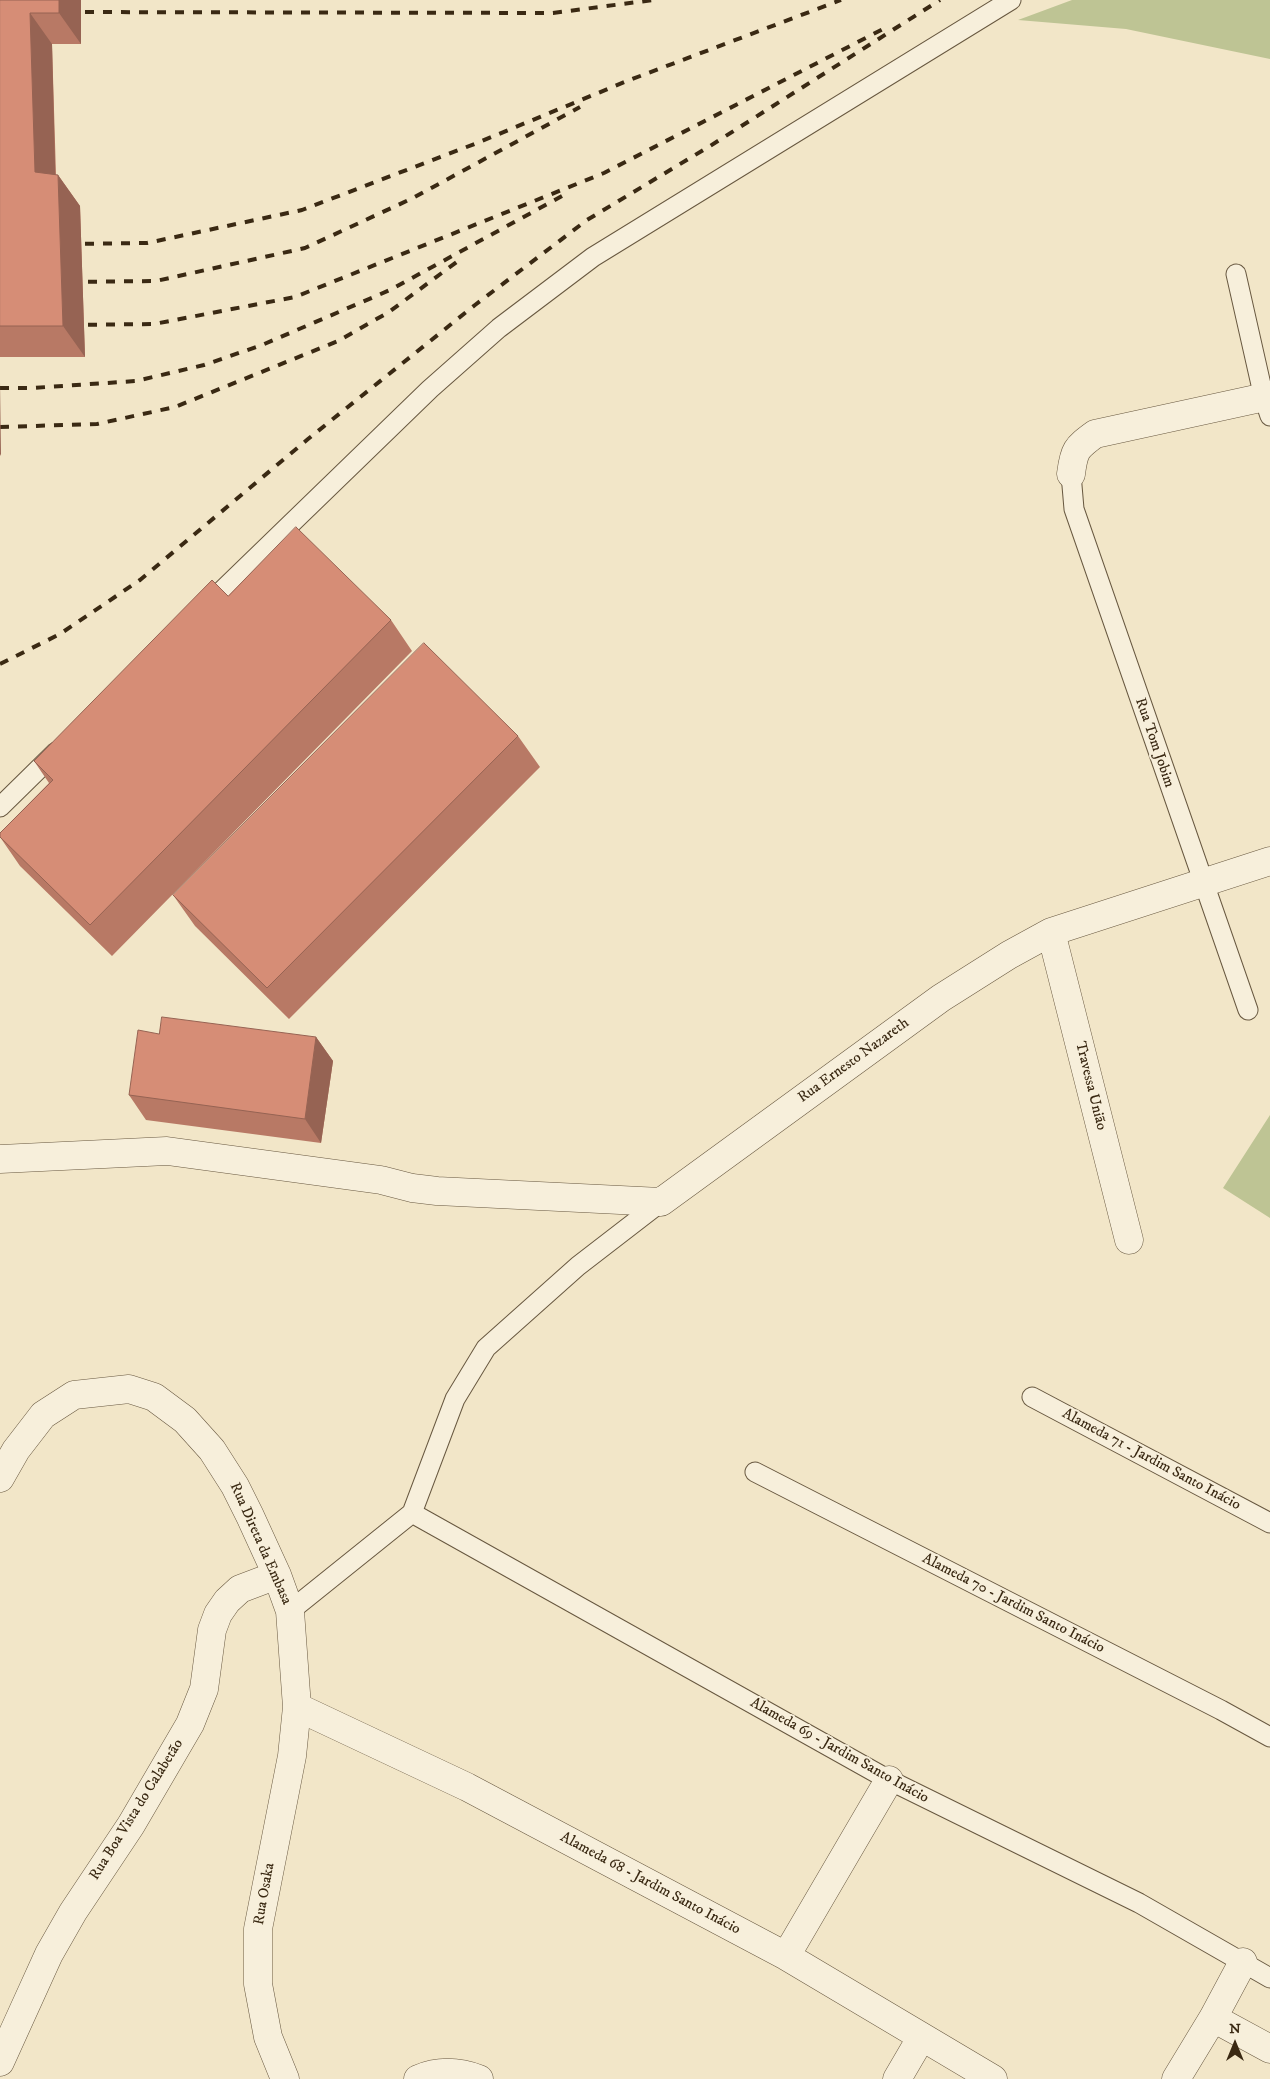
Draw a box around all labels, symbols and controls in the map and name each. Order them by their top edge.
street label: Rua Tom Jobim [1130,696,1178,790]
street label: Rua Ernesto Nazareth [795,1015,913,1107]
street label: Travessa União [1070,1040,1110,1132]
street label: Alameda 71 - Jardim Santo Inácio [1059,1405,1243,1515]
street label: Rua Direta da Embasa [225,1480,295,1608]
street label: Alameda 70 - Jardim Santo Inácio [919,1550,1107,1658]
street label: Alameda 69 - Jardim Santo Inácio [747,1694,931,1808]
street label: Rua Boa Vista do Calabetão [86,1736,188,1884]
street label: Alameda 68 - Jardim Santo Inácio [557,1829,743,1939]
street label: Rua Osaka [251,1862,279,1926]
north arrow [1210,2019,1260,2069]
text: N [1229,2020,1241,2038]

